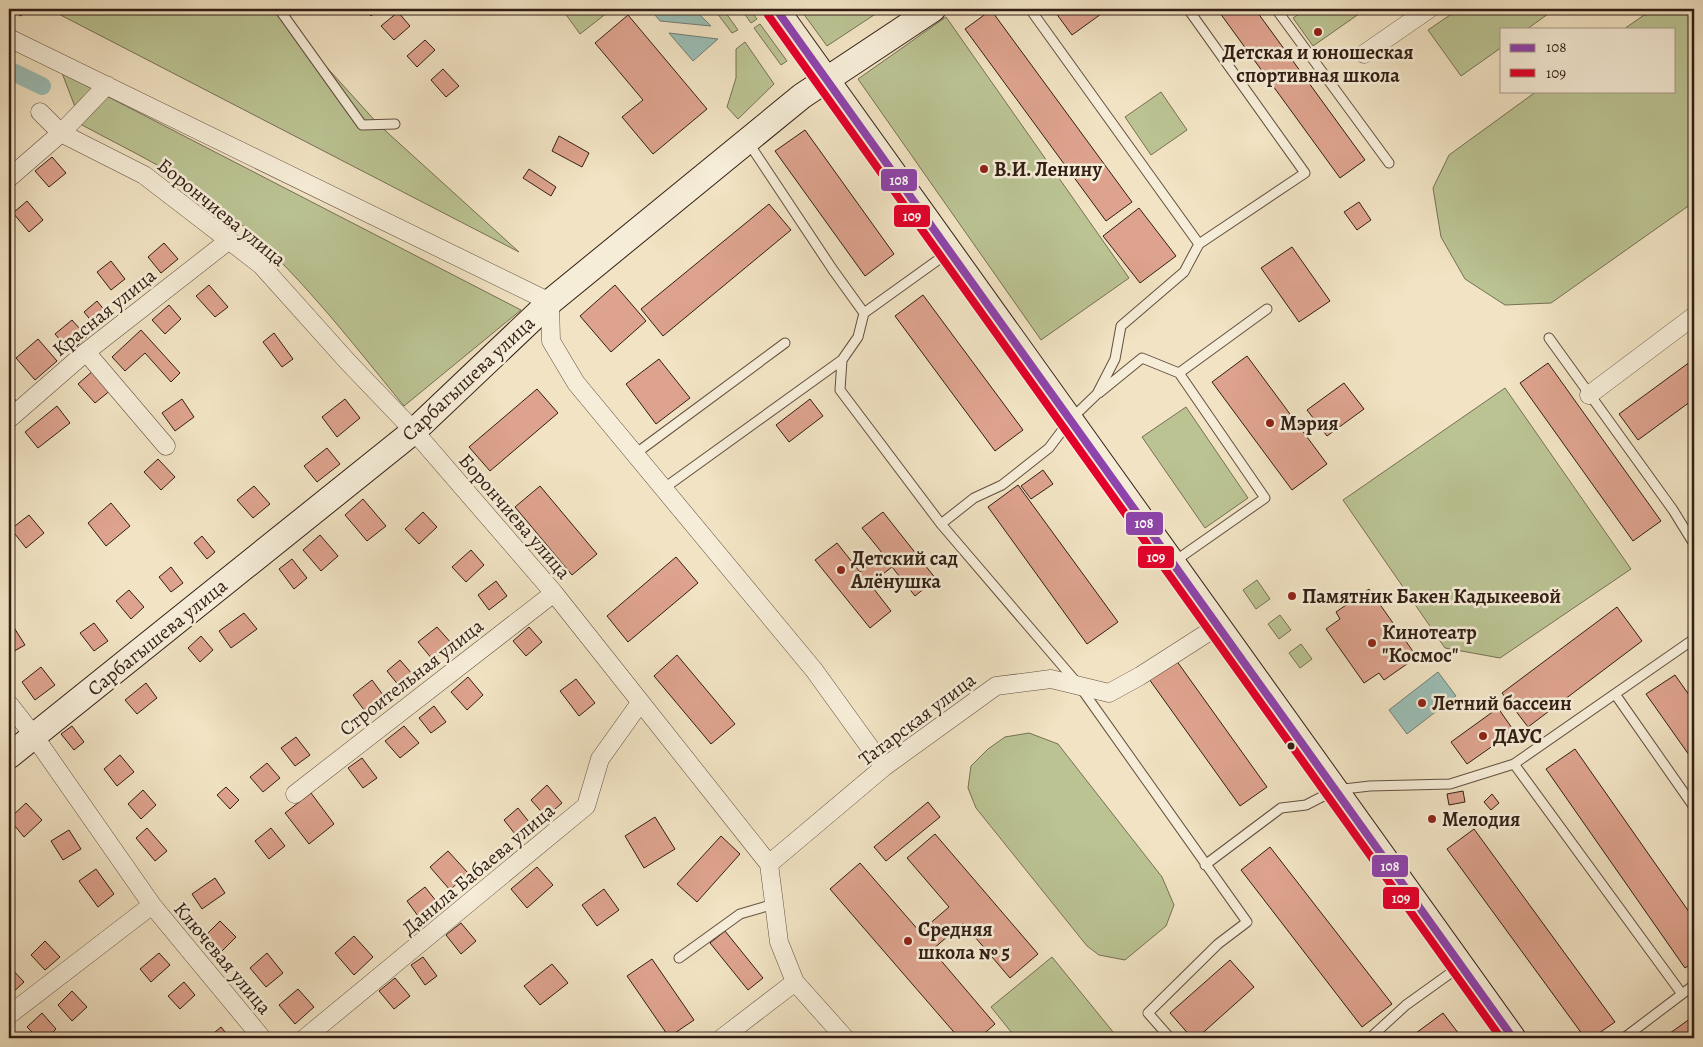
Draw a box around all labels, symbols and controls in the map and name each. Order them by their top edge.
marker: Детская и юношеская спортивная школа [1312,26,1324,38]
legend [1500,28,1676,92]
text: 108 [1546,37,1566,57]
place label: Детская и юношеская спортивная школа [1222,39,1414,89]
text: 109 [1546,63,1566,83]
street label: Борончиева улица [152,152,292,273]
place label: В.И. Ленину [994,156,1102,183]
marker: В.И. Ленину [978,163,990,175]
line badge: 108 [880,168,918,192]
text: 108 [890,171,909,190]
line badge: 109 [893,204,931,228]
text: 109 [903,207,922,226]
street label: Красная улица [47,262,162,363]
street label: Сарбагышева улица [396,309,541,447]
place label: Мэрия [1280,410,1339,437]
marker: Мэрия [1264,417,1276,429]
street label: Борончиева улица [452,448,577,586]
line badge: 108 [1125,511,1164,536]
text: 108 [1135,514,1154,533]
place label: Детский сад Алёнушка [850,545,958,595]
line badge: 109 [1137,545,1175,569]
text: 109 [1147,548,1166,567]
marker: Детский сад Алёнушка [835,564,847,576]
street label: Сарбагышева улица [82,572,234,702]
place label: Памятник Бакен Кадыкеевой [1302,583,1561,610]
marker: Памятник Бакен Кадыкеевой [1286,590,1298,602]
street label: Строительная улица [334,612,490,742]
place label: Кинотеатр "Космос" [1382,619,1477,669]
marker: Кинотеатр "Космос" [1366,637,1378,649]
street label: Татарская улица [853,666,982,772]
place label: Летний бассеин [1432,690,1572,717]
marker: Летний бассеин [1416,697,1428,709]
place label: ДАУС [1493,723,1542,750]
marker: ДАУС [1477,730,1489,742]
unlabelled marker [1286,741,1296,751]
street label: Данила Бабаева улица [396,797,561,941]
place label: Мелодия [1442,806,1520,833]
marker: Мелодия [1426,813,1438,825]
line badge: 108 [1371,854,1409,878]
text: 108 [1381,857,1400,876]
line badge: 109 [1382,886,1420,910]
text: 109 [1392,889,1411,908]
street label: Ключевая улица [167,896,278,1021]
place label: Средняя школа № 5 [918,916,1010,966]
marker: Средняя школа № 5 [902,935,914,947]

